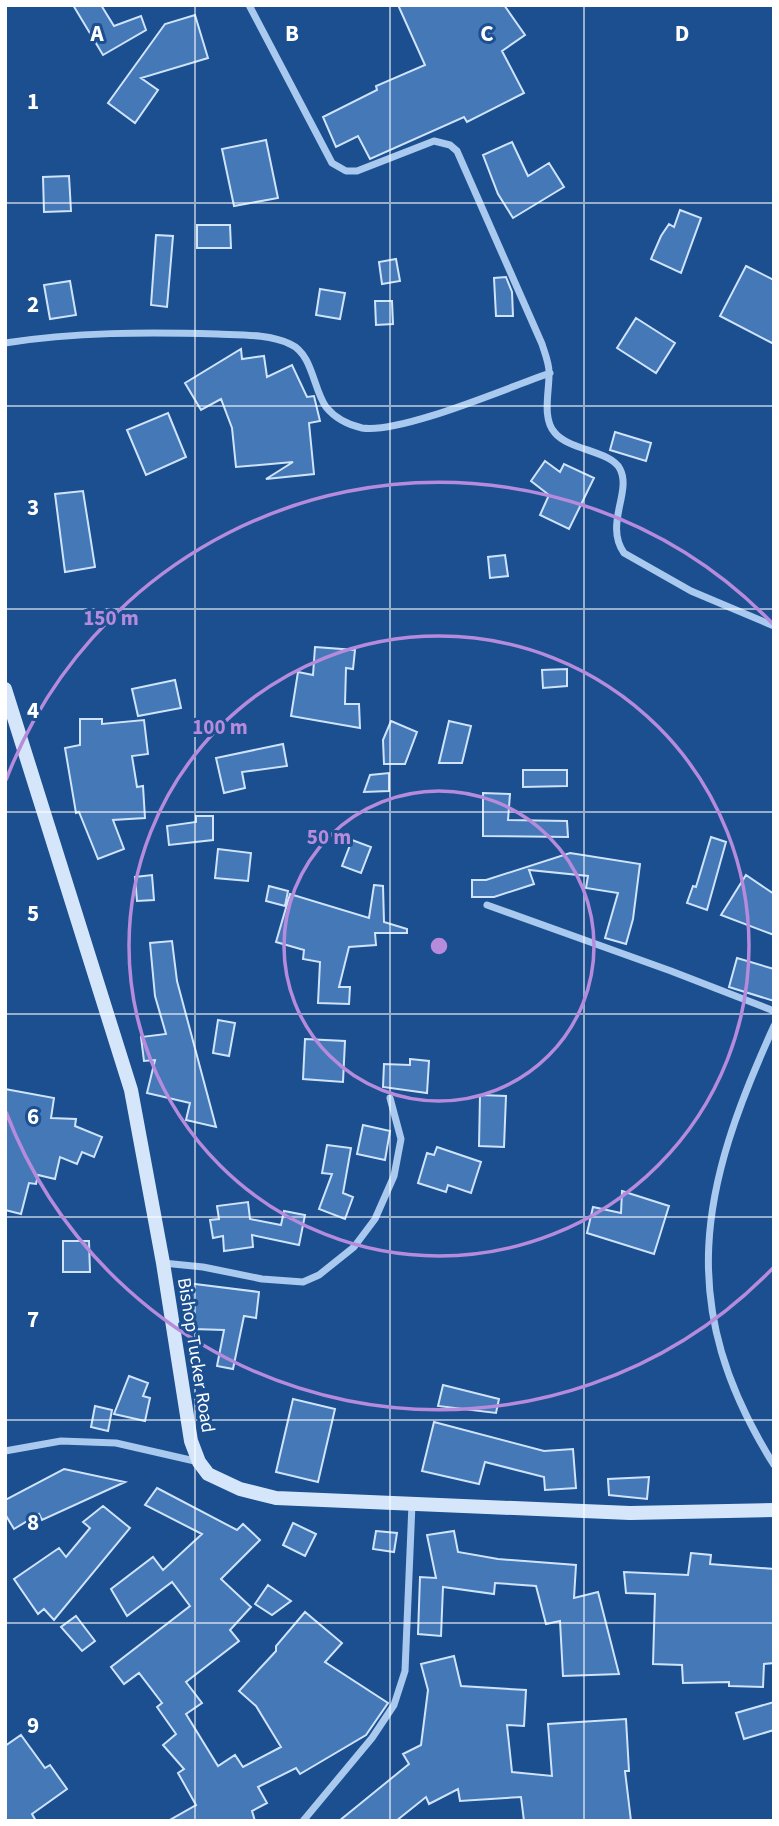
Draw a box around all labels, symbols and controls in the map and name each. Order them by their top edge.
text: A [89,17,104,50]
text: B [285,17,299,50]
text: C [480,17,494,50]
text: D [675,17,689,50]
text: 1 [27,85,39,118]
text: 2 [27,288,39,321]
text: 3 [27,491,39,524]
text: 150 m [83,603,139,633]
text: 4 [27,694,39,727]
text: 100 m [192,712,248,742]
text: 50 m [307,822,351,852]
text: 5 [27,897,39,930]
centre of rings [427,934,451,958]
text: 6 [27,1100,39,1133]
street label: Bishop Tucker Road [170,1276,221,1435]
text: 7 [27,1303,39,1336]
text: 8 [27,1506,39,1539]
text: 9 [27,1709,39,1742]

